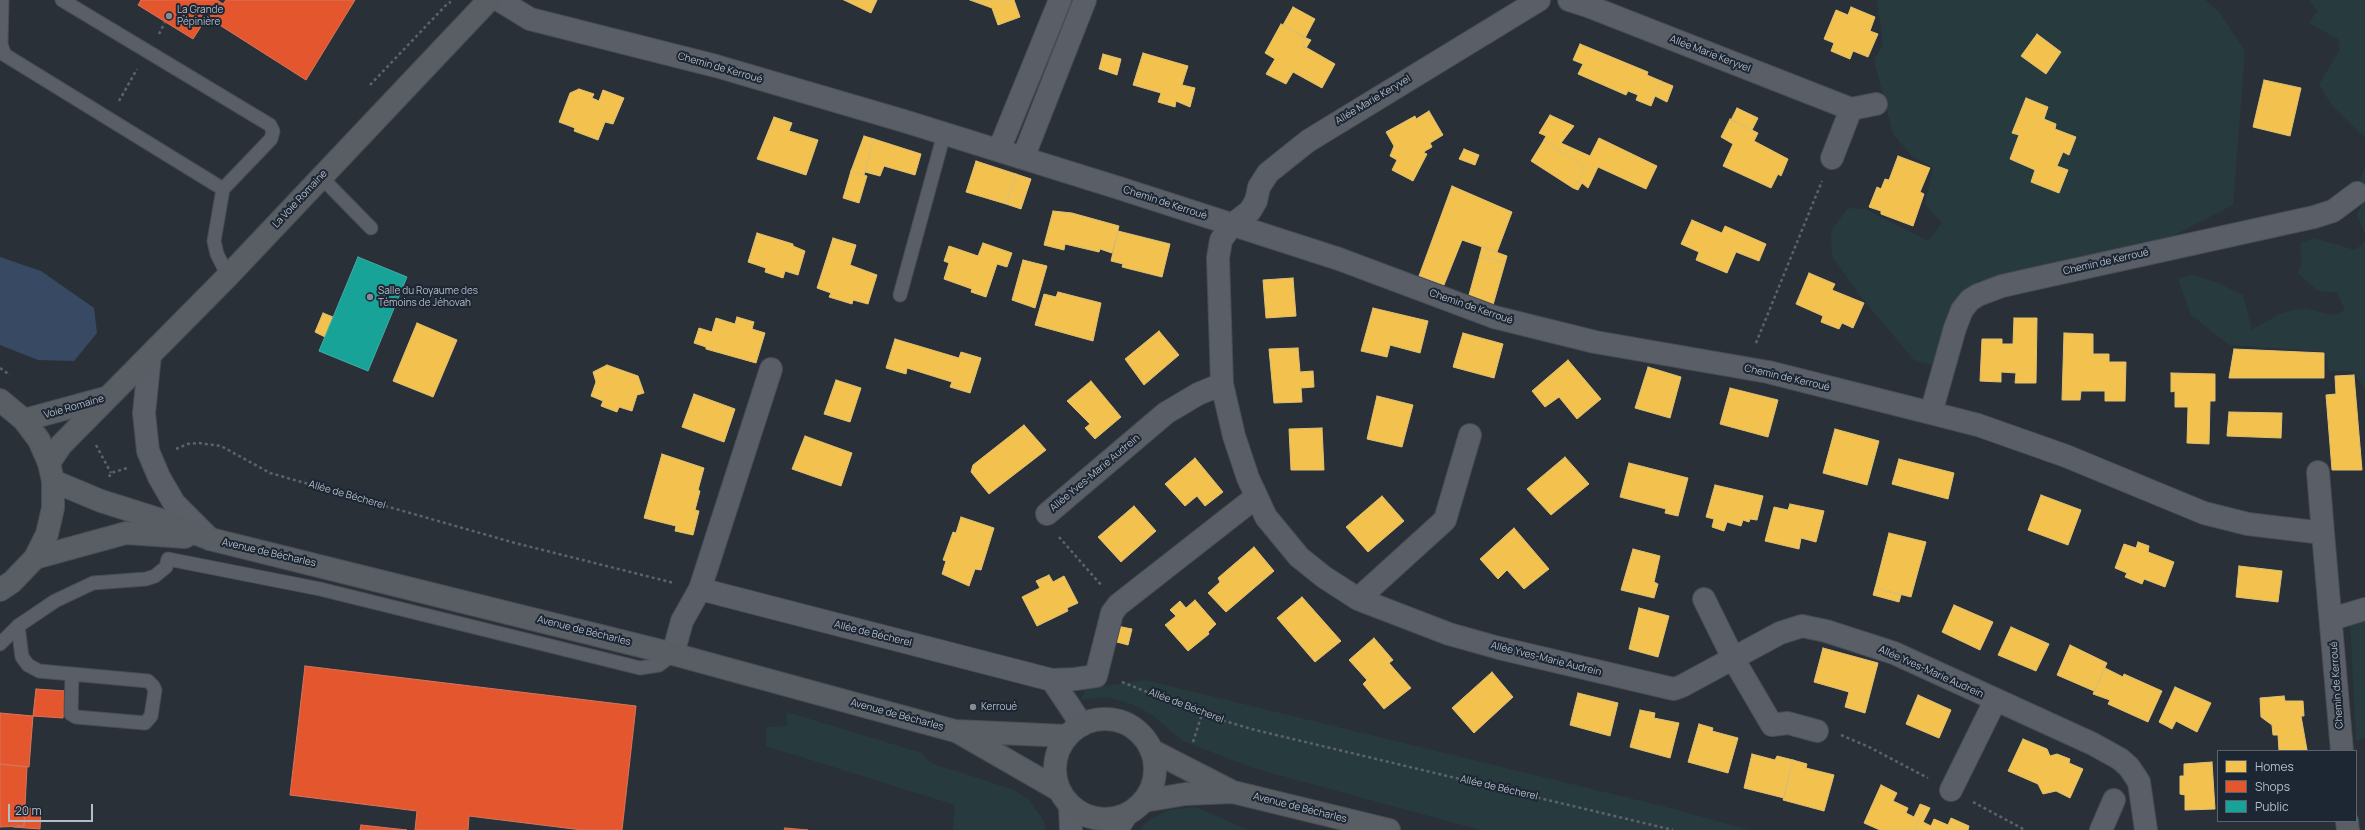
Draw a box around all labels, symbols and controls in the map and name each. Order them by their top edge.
place label: La Grande Pépinière [177,4,223,28]
marker: La Grande Pépinière [164,11,174,21]
street label: Allée Marie Keryvel [1668,33,1752,75]
street label: Chemin de Kerroué [676,50,764,86]
street label: Allée Marie Keryvel [1333,73,1413,127]
street label: La Voie Romaine [270,168,330,230]
street label: Chemin de Kerroué [1122,184,1208,222]
street label: Chemin de Kerroué [2062,246,2150,278]
place label: Salle du Royaume des Témoins de Jéhovah [378,285,478,308]
street label: Chemin de Kerroué [1428,287,1514,327]
marker: Salle du Royaume des Témoins de Jéhovah [365,292,375,302]
street label: Chemin de Kerroué [1743,362,1831,394]
street label: Voie Romaine [43,393,105,421]
street label: Allée Yves-Marie Audrein [1048,432,1142,514]
street label: Allée de Bécherel [307,478,387,512]
street label: Avenue de Bécharles [221,536,317,570]
street label: Avenue de Bécharles [536,614,632,648]
street label: Allée de Bécherel [833,619,913,649]
street label: Allée Yves-Marie Audrein [1489,639,1603,679]
street label: Chemin de Kerroué [2328,641,2346,729]
street label: Allée Yves-Marie Audrein [1877,643,1985,701]
street label: Allée de Bécherel [1147,686,1225,726]
street label: Avenue de Bécharles [849,697,945,733]
place label: Kerroué [981,701,1017,713]
marker: Kerroué [968,702,978,712]
legend [2217,750,2357,822]
text: Homes [2255,758,2294,775]
street label: Allée de Bécherel [1459,773,1539,803]
text: Shops [2255,778,2290,795]
street label: Avenue de Bécharles [1252,791,1348,825]
scale bar [10,796,95,822]
text: Public [2255,798,2289,815]
text: 20 m [15,802,42,819]

